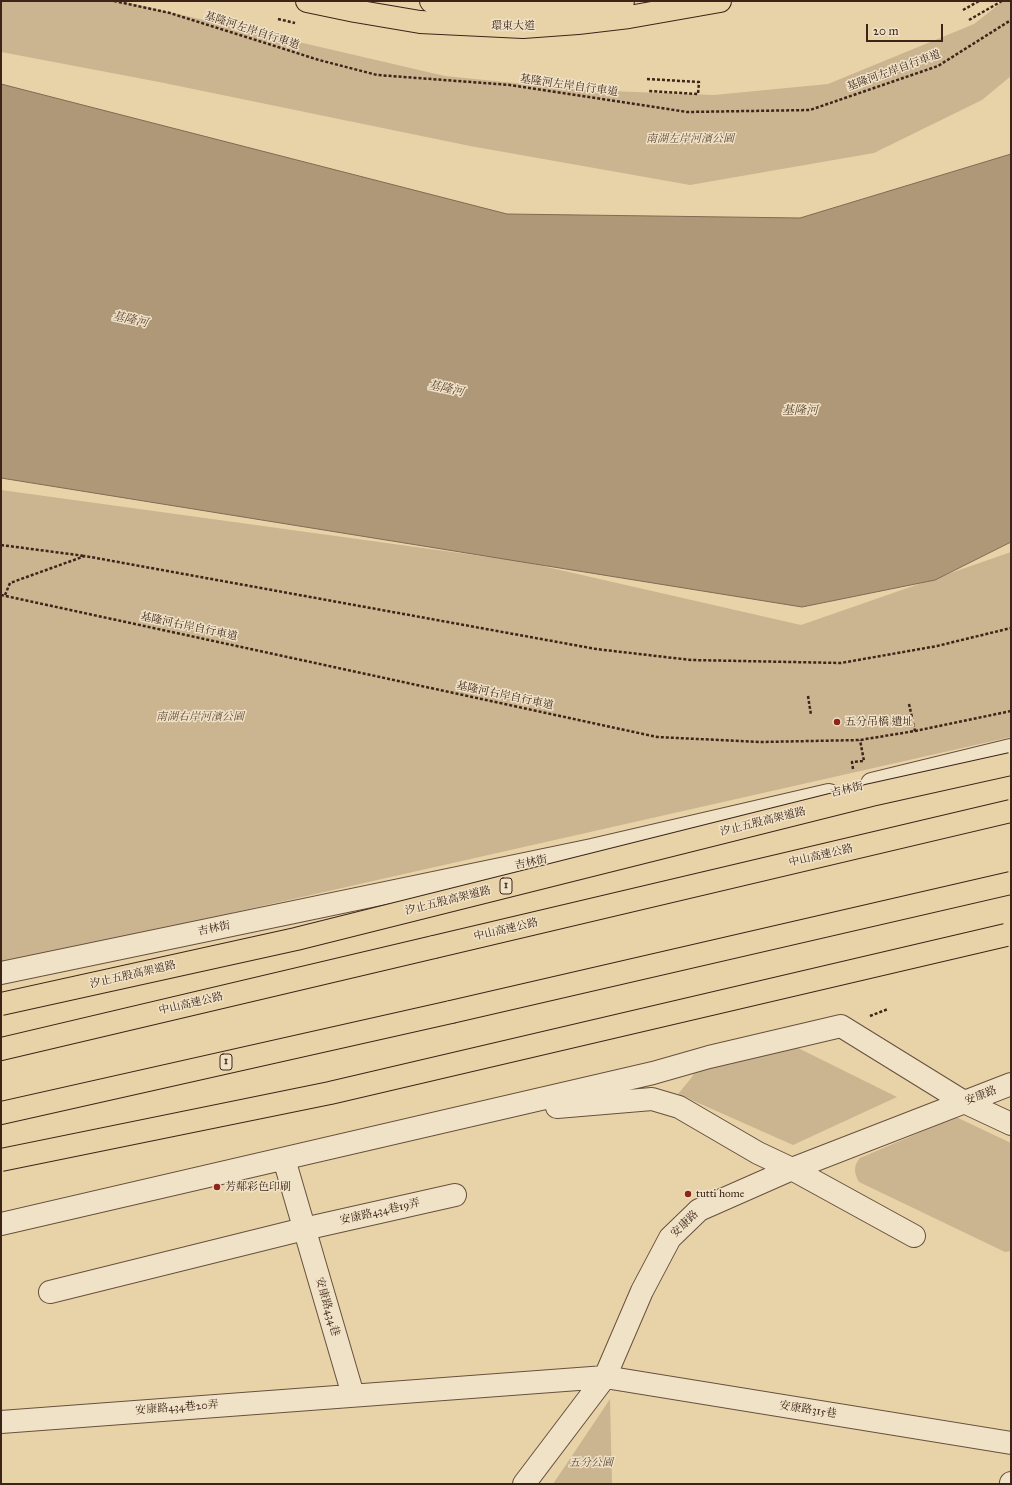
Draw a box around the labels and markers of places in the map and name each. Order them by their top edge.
place label: 五分吊橋 遺址 [845,715,913,729]
marker: 五分吊橋 遺址 [832,717,842,727]
place label: 芳鄰彩色印刷 [225,1180,291,1194]
marker: 芳鄰彩色印刷 [212,1182,222,1192]
place label: tutti home [696,1187,744,1201]
marker: tutti home [683,1189,693,1199]

